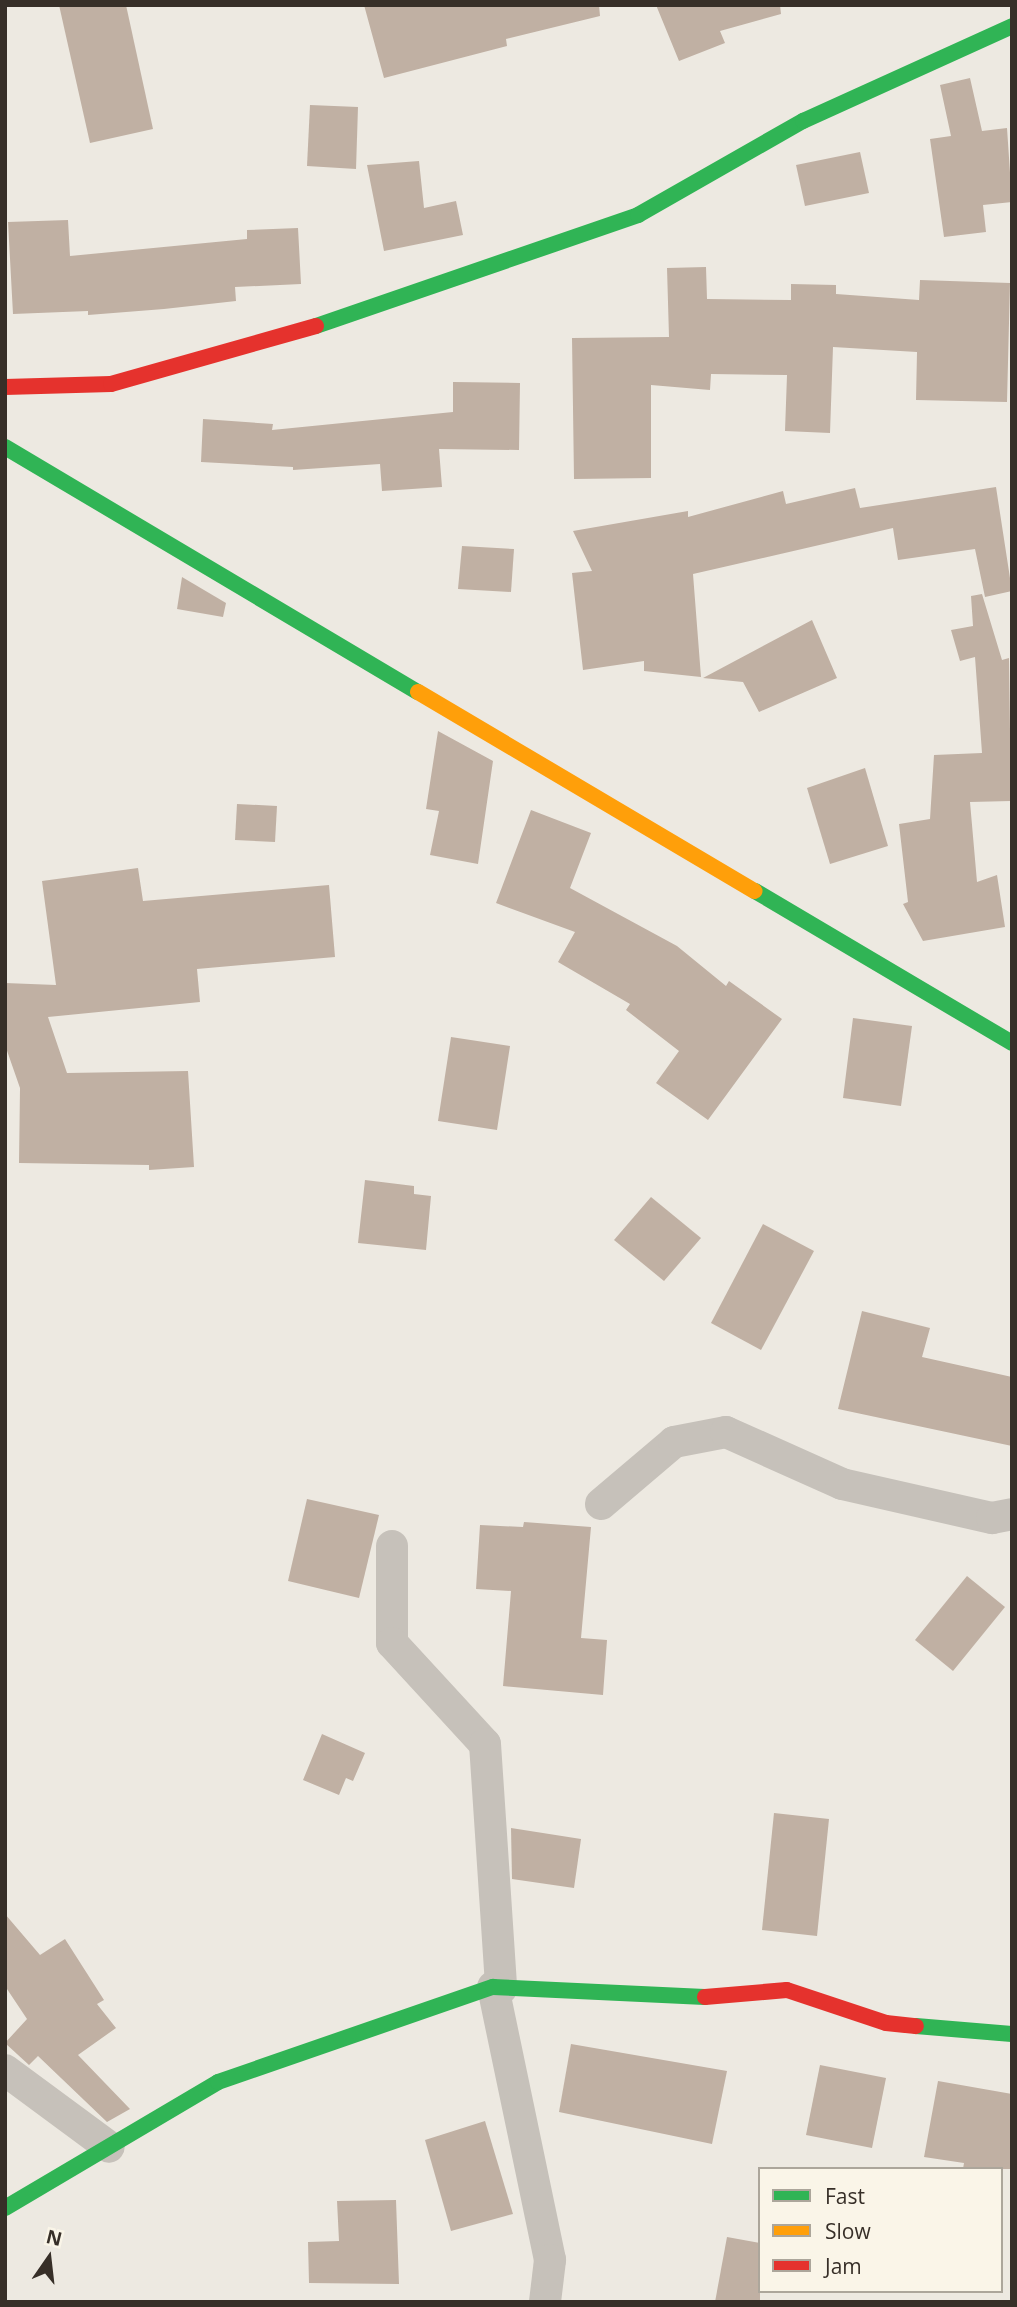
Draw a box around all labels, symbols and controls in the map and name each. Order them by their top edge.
legend [758,2167,1003,2293]
text: Fast [825,2182,865,2210]
text: Slow [825,2217,871,2245]
north arrow [14,2223,84,2293]
text: N [43,2223,65,2252]
text: Jam [825,2252,862,2280]

